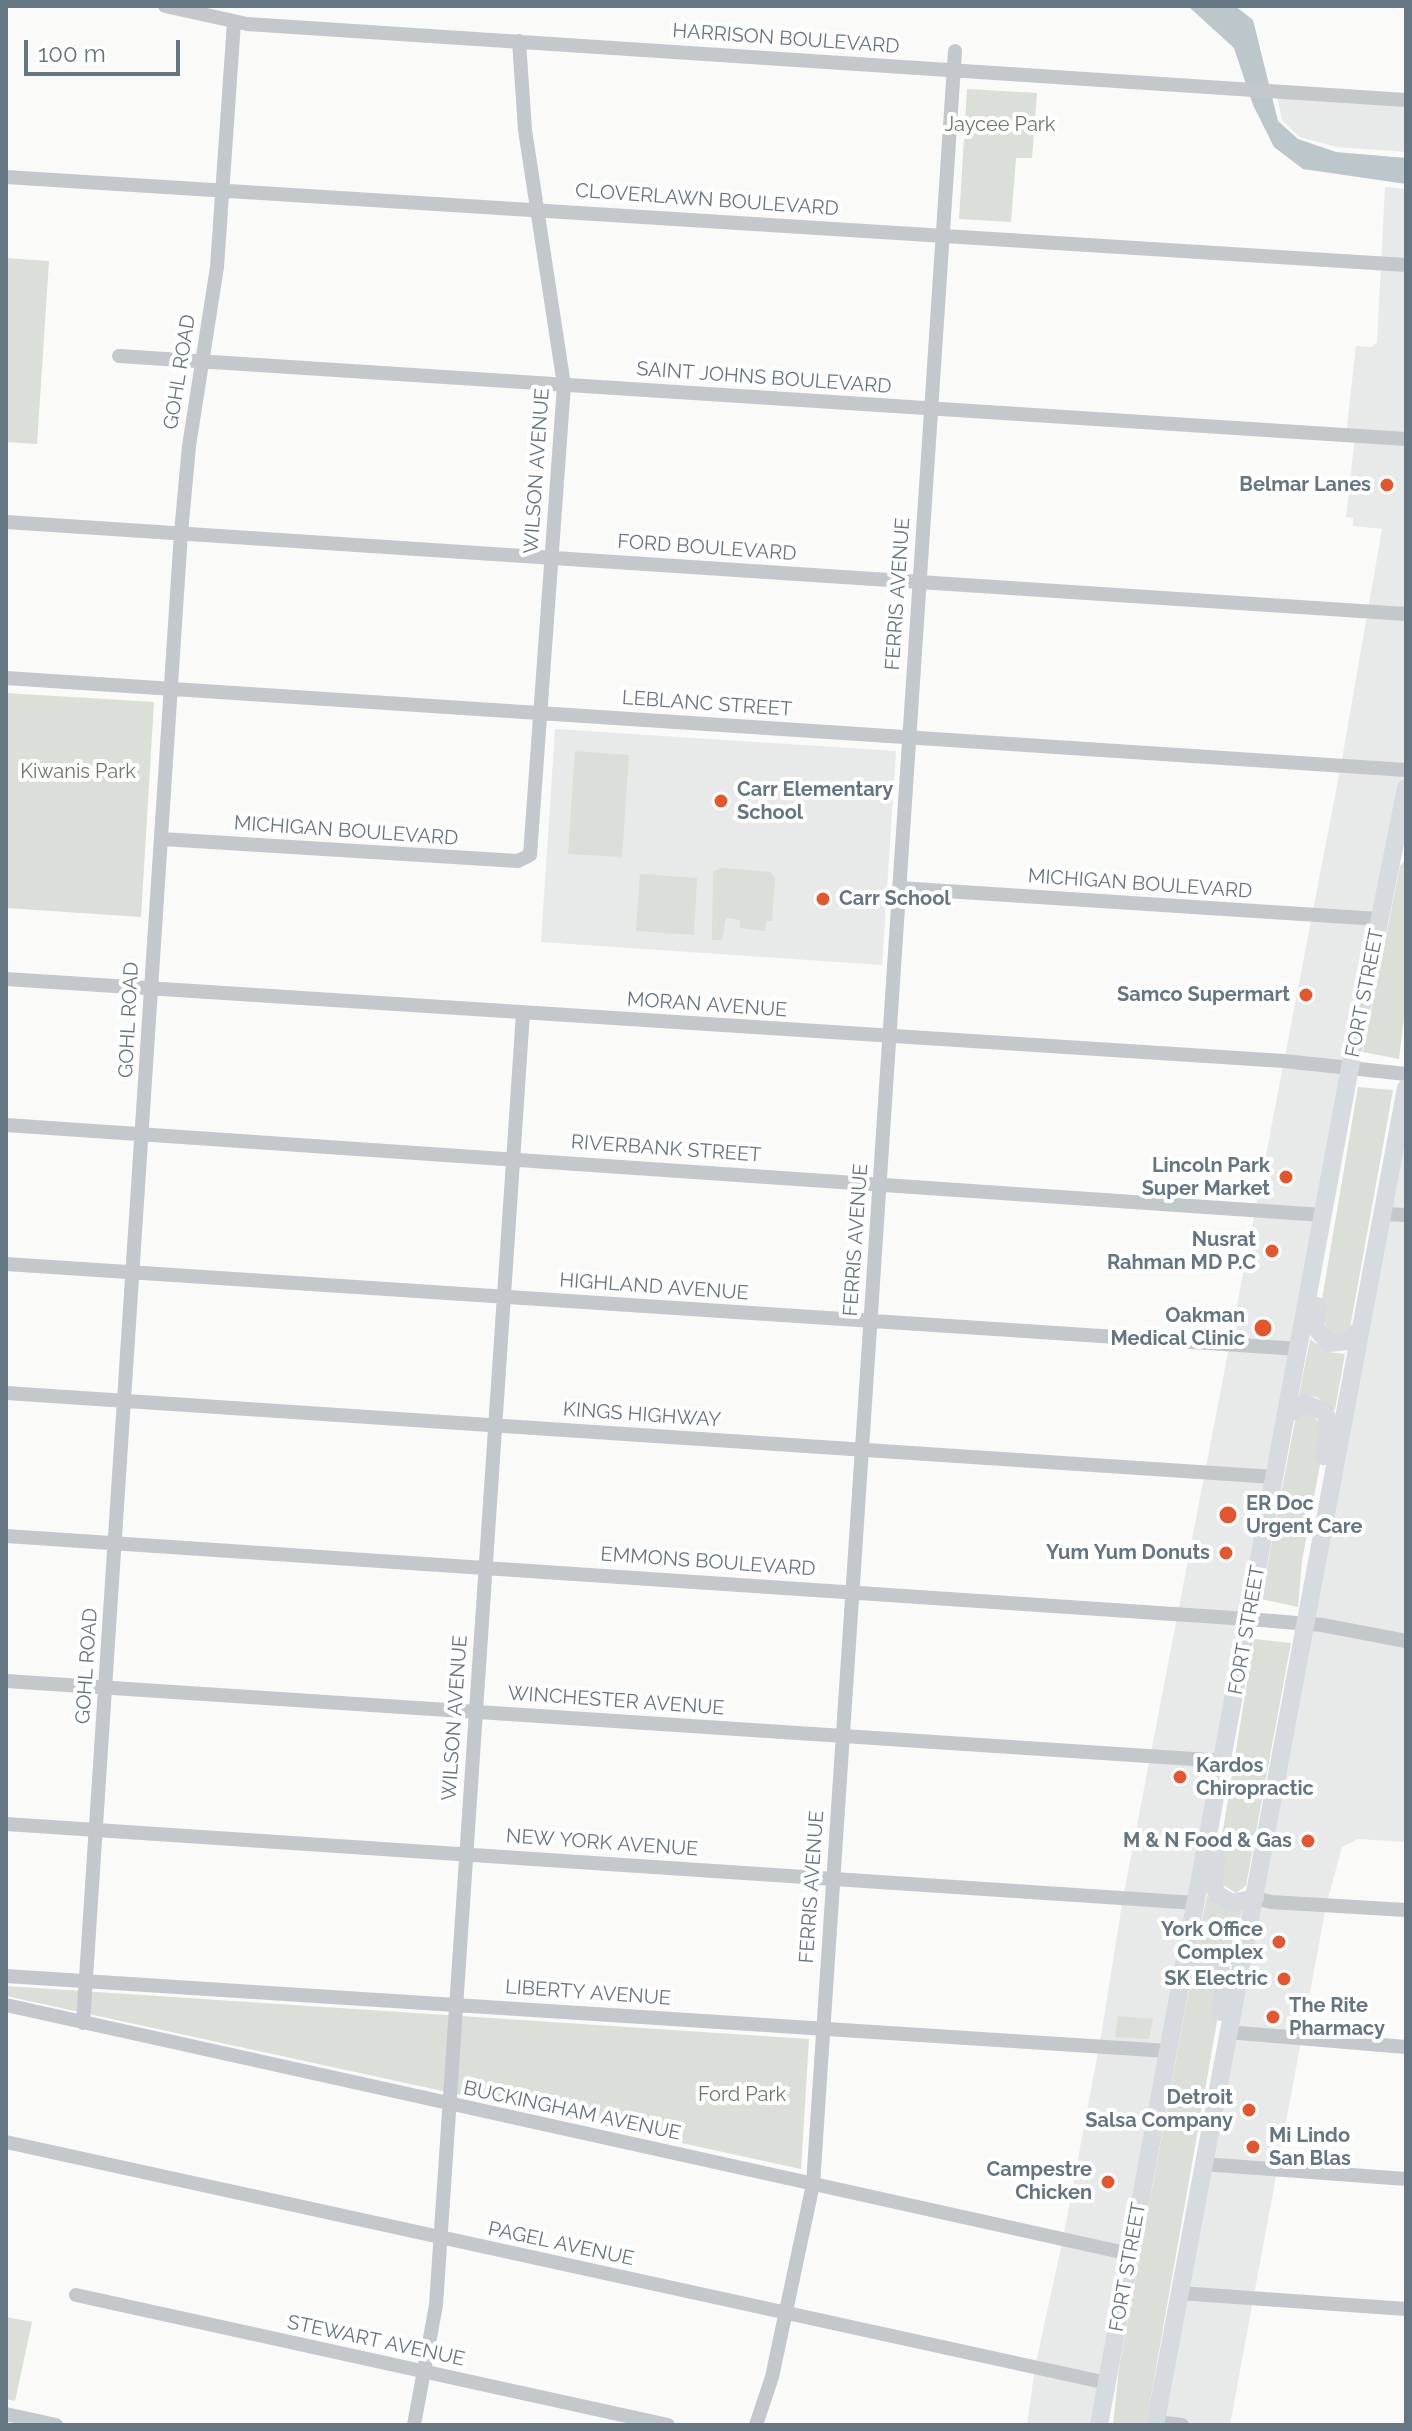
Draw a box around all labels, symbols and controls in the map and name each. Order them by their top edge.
street label: HARRISON BOULEVARD [672,19,900,59]
scale bar [28,24,184,74]
text: 100 m [38,39,106,68]
park label: Jaycee Park [945,113,1055,137]
street label: CLOVERLAWN BOULEVARD [574,179,840,221]
street label: GOHL ROAD [159,313,201,431]
street label: SAINT JOHNS BOULEVARD [636,357,892,399]
street label: WILSON AVENUE [519,387,555,555]
place label: Belmar Lanes [1239,473,1371,497]
marker: Belmar Lanes [1378,476,1396,494]
street label: FERRIS AVENUE [881,517,915,671]
street label: FORD BOULEVARD [617,530,797,566]
street label: LEBLANC STREET [621,686,793,722]
park label: Kiwanis Park [20,760,136,784]
place label: Carr Elementary School [737,778,893,825]
marker: Carr Elementary School [712,792,730,810]
street label: MICHIGAN BOULEVARD [233,811,459,851]
street label: MICHIGAN BOULEVARD [1027,864,1253,904]
place label: Carr School [839,887,951,911]
marker: Carr School [814,890,832,908]
street label: FORT STREET [1341,927,1389,1059]
street label: GOHL ROAD [114,961,144,1079]
place label: Samco Supermart [1117,983,1290,1007]
marker: Samco Supermart [1297,986,1315,1004]
street label: MORAN AVENUE [626,987,788,1023]
street label: RIVERBANK STREET [570,1130,762,1168]
place label: Lincoln Park Super Market [1142,1154,1270,1201]
street label: FERRIS AVENUE [839,1163,873,1317]
marker: Lincoln Park Super Market [1277,1168,1295,1186]
place label: Nusrat Rahman MD P.C [1107,1228,1256,1275]
marker: Nusrat Rahman MD P.C [1263,1242,1281,1260]
street label: HIGHLAND AVENUE [559,1268,749,1306]
place label: Oakman Medical Clinic [1110,1304,1245,1351]
marker: Oakman Medical Clinic [1252,1317,1274,1339]
street label: KINGS HIGHWAY [562,1398,722,1432]
place label: ER Doc Urgent Care [1246,1492,1362,1539]
marker: ER Doc Urgent Care [1217,1504,1239,1526]
place label: Yum Yum Donuts [1046,1541,1210,1565]
street label: EMMONS BOULEVARD [600,1543,816,1581]
marker: Yum Yum Donuts [1217,1544,1235,1562]
street label: FORT STREET [1224,1564,1270,1696]
street label: GOHL ROAD [71,1607,103,1725]
street label: WILSON AVENUE [437,1634,473,1802]
street label: WINCHESTER AVENUE [507,1681,725,1721]
place label: Kardos Chiropractic [1196,1754,1314,1801]
marker: Kardos Chiropractic [1171,1768,1189,1786]
street label: FERRIS AVENUE [795,1810,829,1964]
street label: NEW YORK AVENUE [505,1824,699,1862]
place label: M & N Food & Gas [1123,1829,1292,1853]
marker: M & N Food & Gas [1299,1832,1317,1850]
place label: York Office Complex [1161,1918,1263,1965]
marker: York Office Complex [1270,1933,1288,1951]
place label: SK Electric [1164,1967,1268,1991]
marker: SK Electric [1275,1970,1293,1988]
street label: LIBERTY AVENUE [504,1975,672,2011]
place label: The Rite Pharmacy [1289,1994,1385,2041]
marker: The Rite Pharmacy [1264,2008,1282,2026]
street label: BUCKINGHAM AVENUE [461,2076,683,2146]
park label: Ford Park [698,2083,786,2107]
place label: Detroit Salsa Company [1085,2086,1233,2133]
marker: Detroit Salsa Company [1240,2101,1258,2119]
place label: Mi Lindo San Blas [1269,2124,1351,2171]
marker: Mi Lindo San Blas [1244,2138,1262,2156]
place label: Campestre Chicken [986,2158,1092,2205]
marker: Campestre Chicken [1099,2173,1117,2191]
street label: FORT STREET [1105,2201,1151,2333]
street label: PAGEL AVENUE [486,2217,636,2271]
street label: STEWART AVENUE [285,2310,467,2372]

